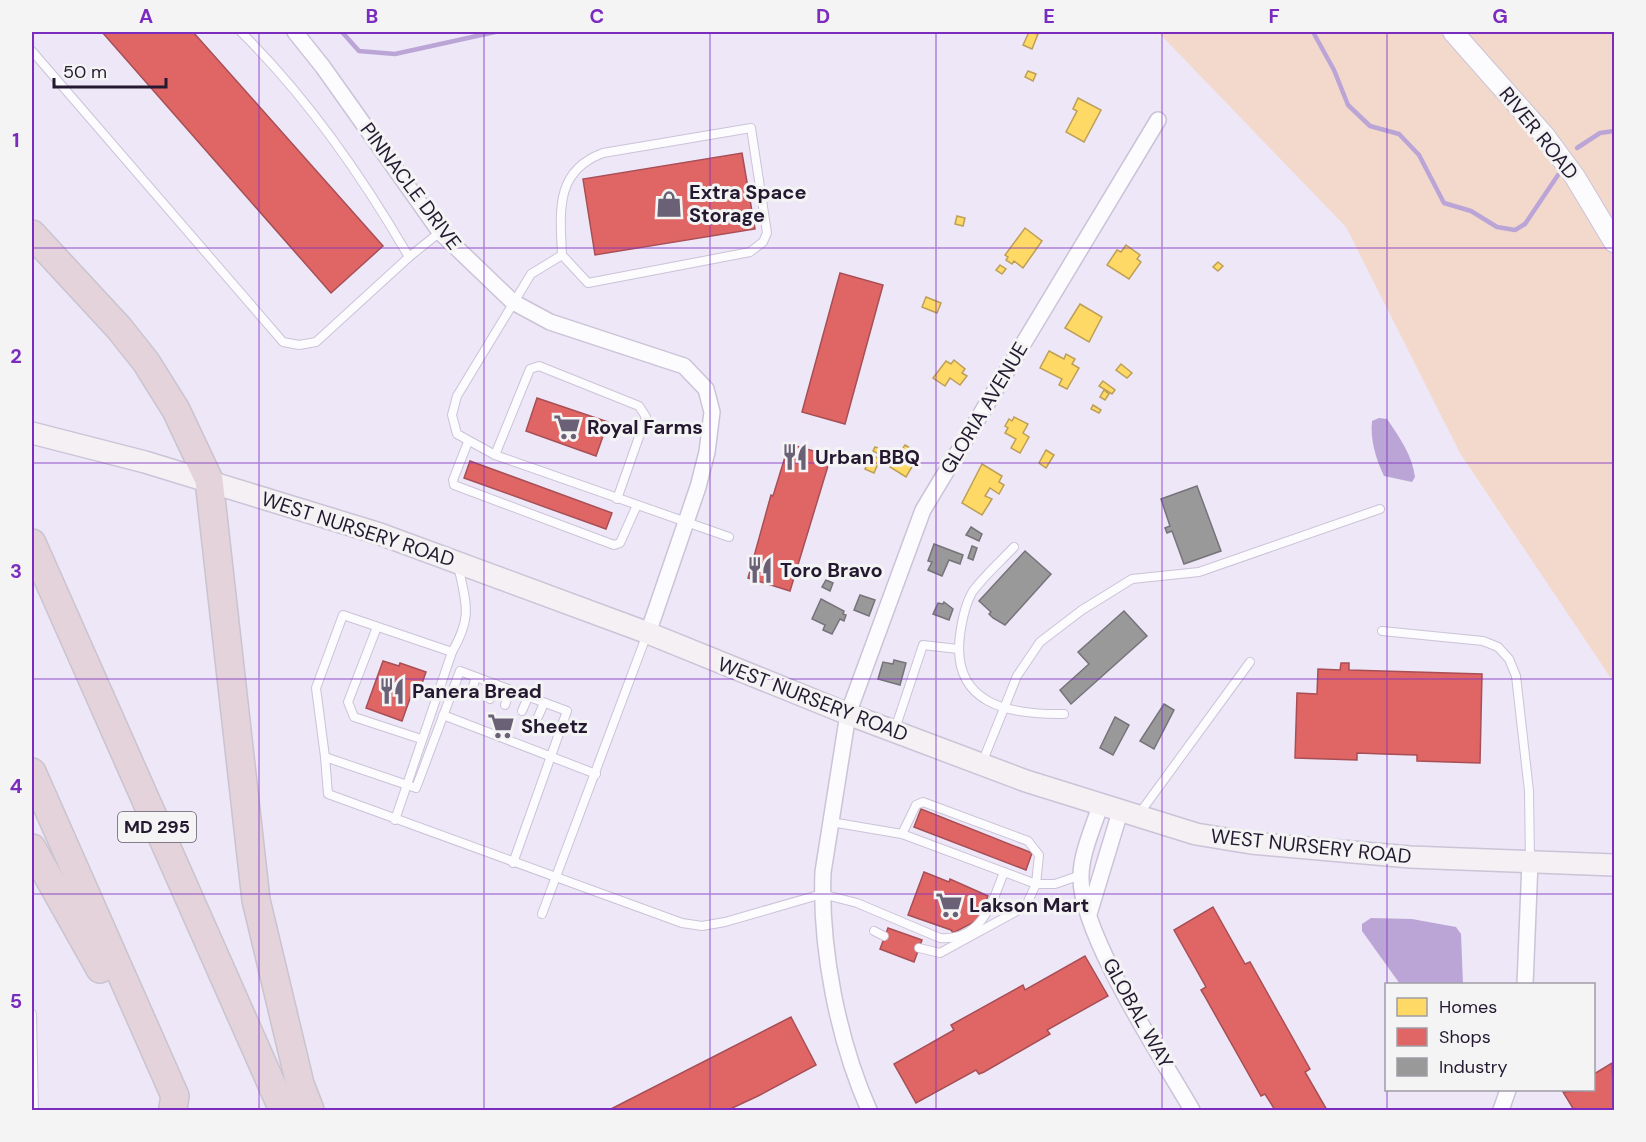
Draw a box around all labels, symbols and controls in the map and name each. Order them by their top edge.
text: A [139,3,153,29]
text: B [366,3,378,29]
text: C [590,3,604,29]
text: D [816,3,830,29]
text: E [1043,3,1055,29]
text: F [1268,3,1280,29]
text: G [1492,3,1508,29]
scale bar [54,51,166,89]
text: 50 m [63,60,107,84]
street label: RIVER ROAD [1494,81,1584,185]
street label: PINNACLE DRIVE [355,117,467,255]
text: 1 [12,127,20,153]
place label: Extra Space Storage [689,179,806,228]
shop icon: Extra Space Storage [654,189,684,219]
street label: GLORIA AVENUE [934,337,1034,479]
text: 2 [10,343,22,369]
supermarket icon: Royal Farms [552,412,582,442]
place label: Royal Farms [587,414,703,440]
restaurant icon: Urban BBQ [780,442,810,472]
place label: Urban BBQ [815,444,920,470]
street label: WEST NURSERY ROAD [258,485,458,573]
restaurant icon: Toro Bravo [745,555,775,585]
place label: Toro Bravo [780,557,883,583]
text: 3 [10,558,22,584]
street label: WEST NURSERY ROAD [714,651,912,747]
restaurant icon: Panera Bread [377,676,407,706]
place label: Panera Bread [412,678,542,704]
supermarket icon: Sheetz [486,711,516,741]
place label: Sheetz [521,713,588,739]
text: 4 [10,773,23,799]
road number: MD 295 [118,812,196,842]
street label: WEST NURSERY ROAD [1209,823,1413,869]
supermarket icon: Lakson Mart [934,890,964,920]
place label: Lakson Mart [969,892,1089,918]
street label: GLOBAL WAY [1097,953,1179,1073]
legend [1385,983,1595,1091]
text: 5 [10,988,22,1014]
text: Homes [1439,995,1497,1019]
text: Shops [1439,1025,1491,1049]
text: Industry [1439,1055,1508,1079]

